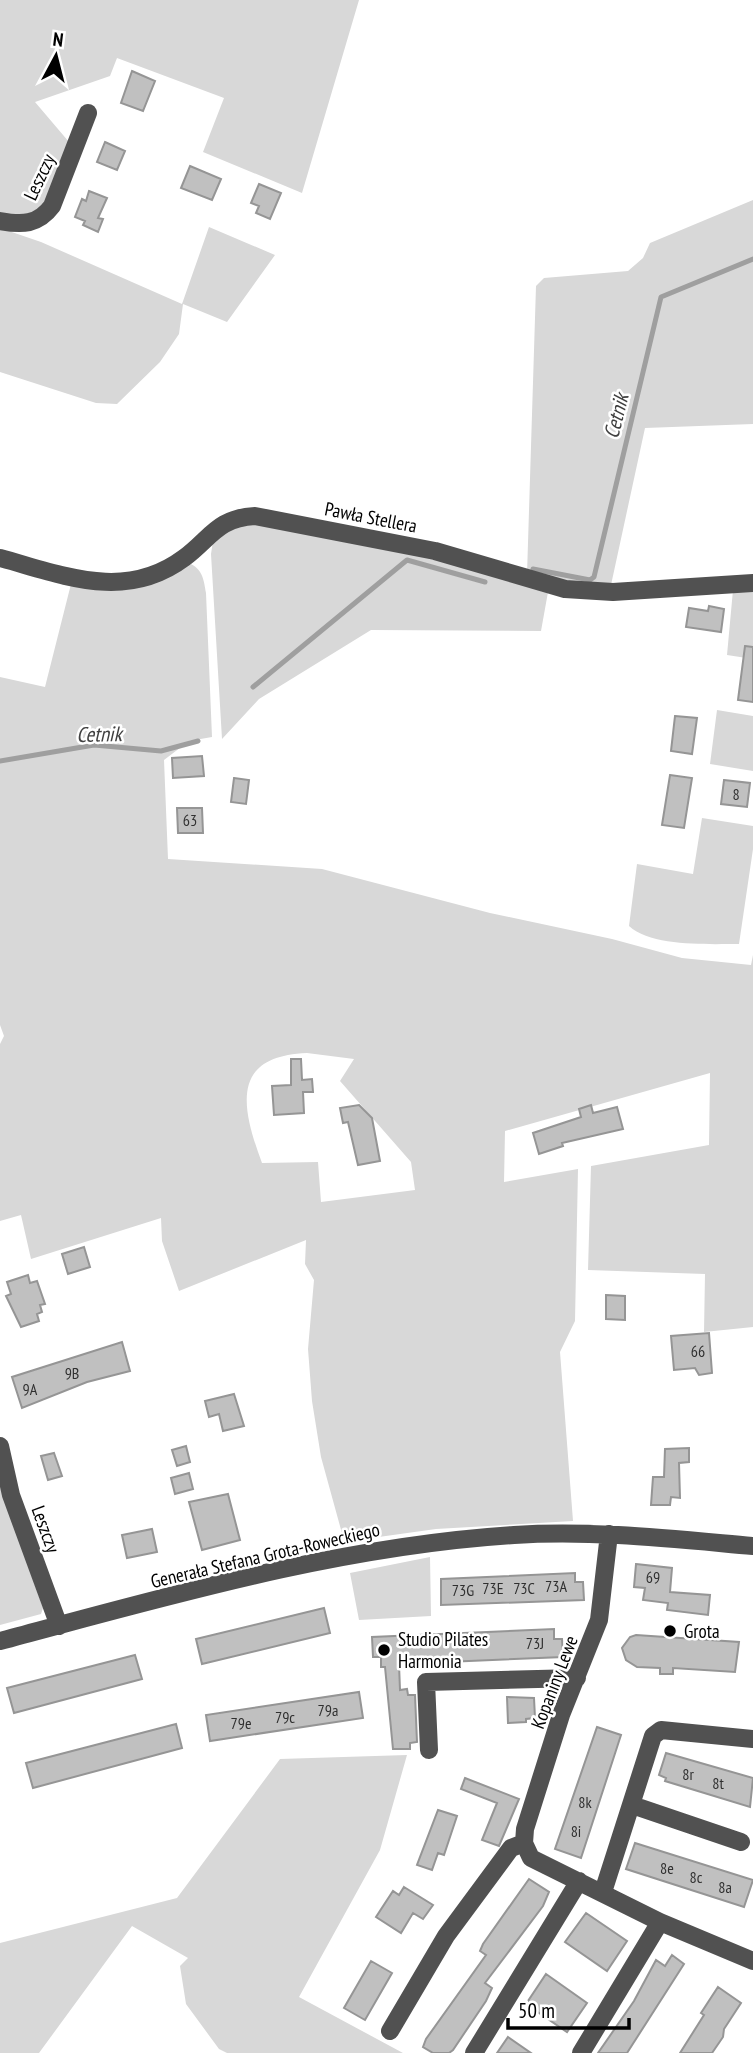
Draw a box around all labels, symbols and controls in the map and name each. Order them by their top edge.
north arrow [21,21,91,91]
text: N [52,27,65,52]
street label: Leszczy [18,149,60,204]
water label: Cetnik [597,388,635,441]
street label: Pawła Stellera [323,496,419,538]
water label: Cetnik [76,720,125,748]
house number: 8 [732,784,740,804]
house number: 63 [183,810,197,830]
house number: 66 [691,1341,705,1361]
house number: 9B [65,1363,79,1383]
house number: 9A [23,1379,38,1399]
street label: Leszczy [26,1502,66,1557]
street label: Generała Stefana Grota-Roweckiego [148,1517,382,1593]
house number: 69 [646,1567,660,1587]
house number: 73A [545,1576,567,1596]
house number: 73E [482,1578,504,1598]
house number: 73C [513,1578,535,1598]
house number: 73G [452,1580,474,1600]
place label: Grota [684,1619,720,1643]
marker: Grota [662,1623,678,1639]
place label: Studio Pilates Harmonia [398,1627,488,1673]
street label: Kopaniny Lewe [525,1632,583,1732]
house number: 73J [526,1633,544,1653]
marker: Studio Pilates Harmonia [376,1642,392,1658]
house number: 79a [318,1700,338,1720]
house number: 79c [275,1707,295,1727]
house number: 79e [230,1713,252,1733]
house number: 8r [682,1764,694,1784]
house number: 8t [712,1773,724,1793]
house number: 8k [578,1792,592,1812]
house number: 8i [571,1821,581,1841]
house number: 8e [660,1858,674,1878]
house number: 8c [690,1867,703,1887]
house number: 8a [718,1877,732,1897]
scale bar [508,1986,629,2030]
text: 50 m [518,1997,555,2024]

